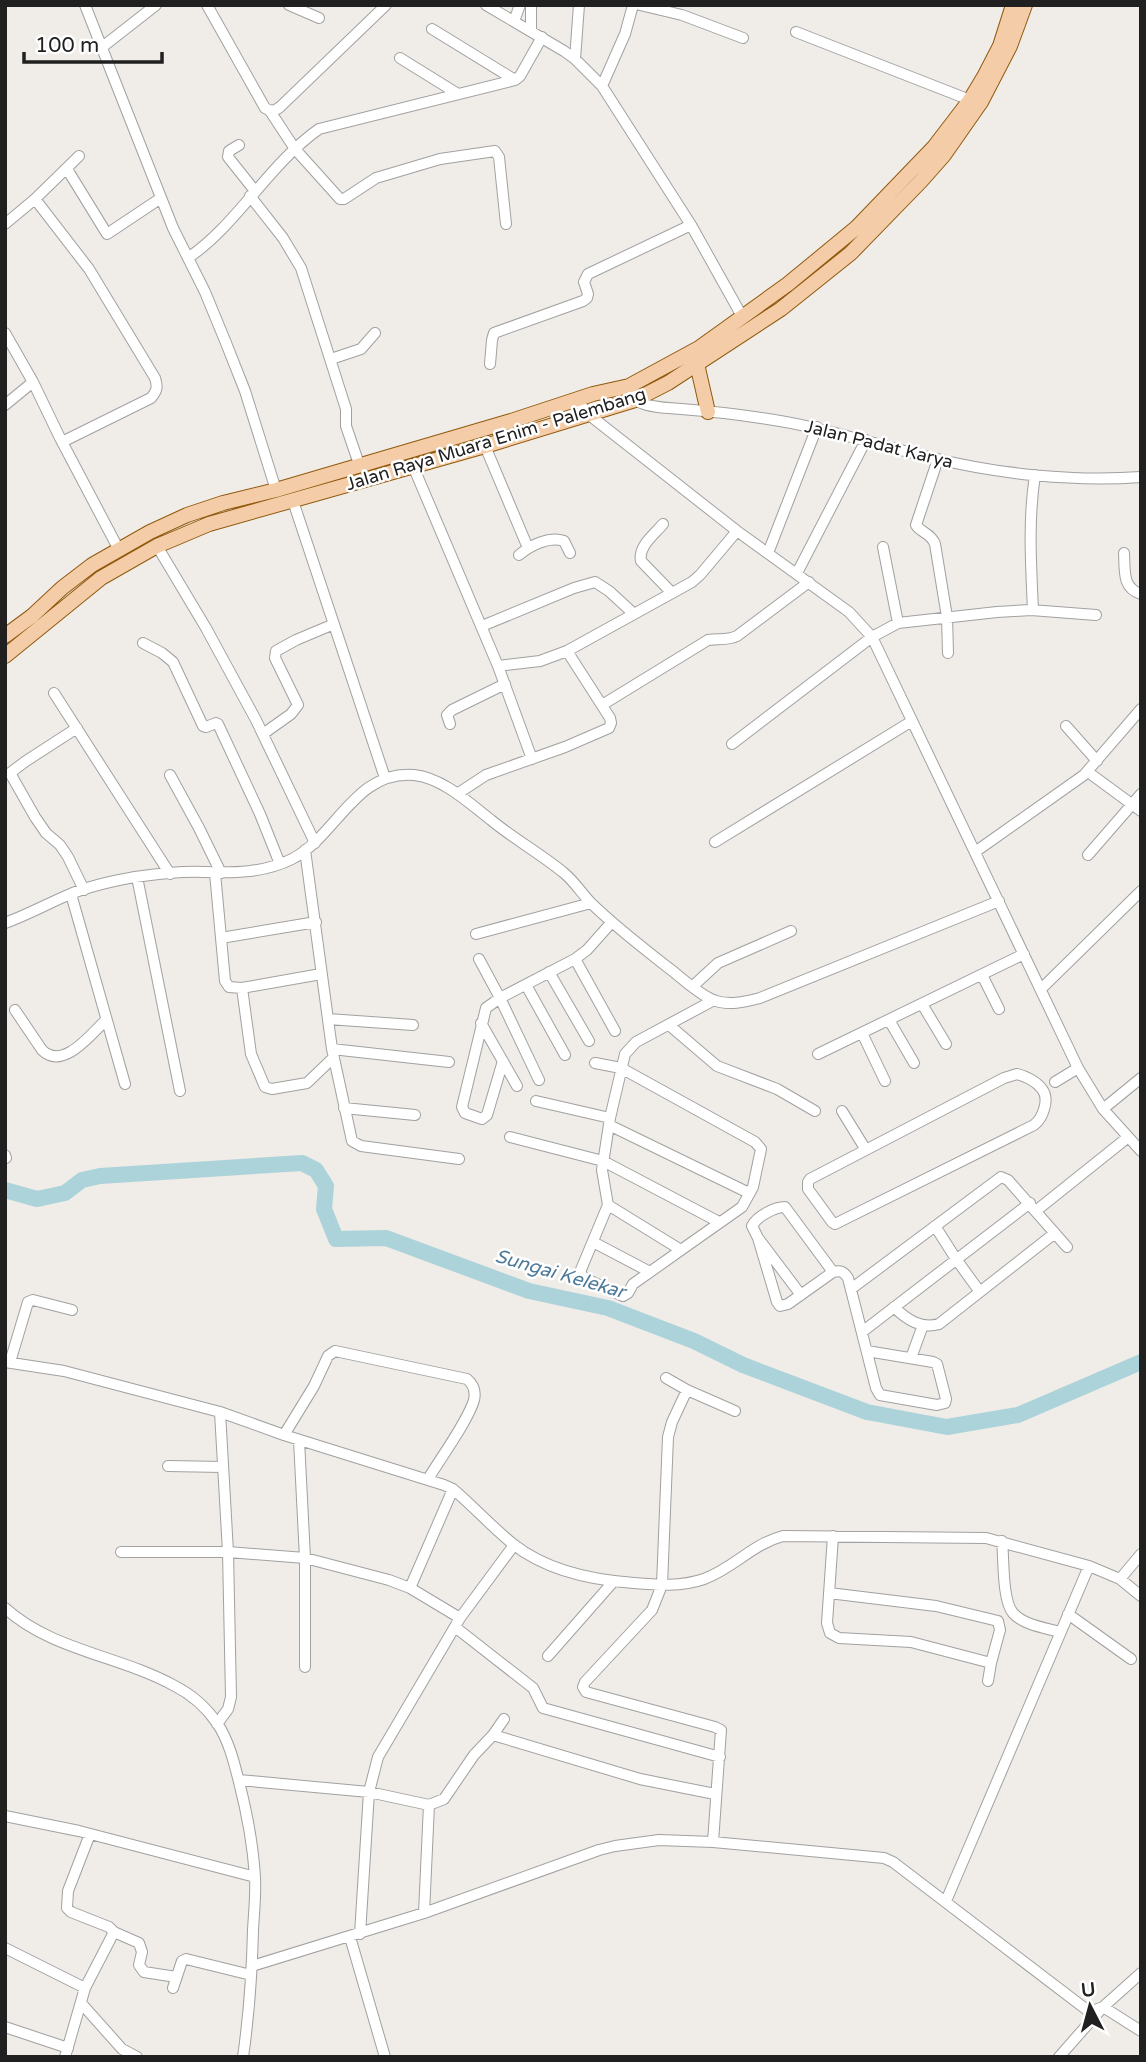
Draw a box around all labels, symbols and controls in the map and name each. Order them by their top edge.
scale bar [24,21,163,65]
text: 100 m [35,33,99,58]
street label: Jalan Raya Muara Enim - Palembang [343,383,649,495]
street label: Jalan Padat Karya [803,415,955,473]
water label: Sungai Kelekar [493,1245,630,1304]
north arrow [1055,1971,1125,2041]
text: U [1080,1978,1097,2002]

